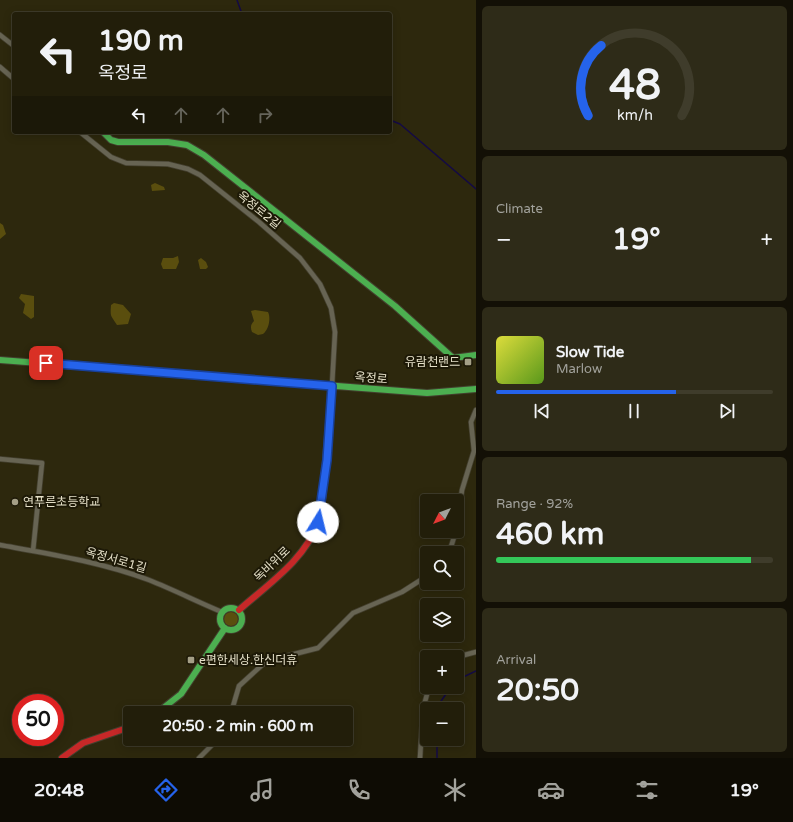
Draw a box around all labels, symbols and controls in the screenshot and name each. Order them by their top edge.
text: 190 m [98,24,184,58]
icon: left [32,28,84,80]
text: 48 [608,61,661,111]
text: 옥정로 [98,62,148,84]
icon: left [128,104,150,126]
icon: ahead [170,104,192,126]
icon: ahead [212,104,234,126]
icon: right [254,104,276,126]
text: km/h [617,107,652,124]
street label: 옥정로2길 [235,188,283,232]
text: Climate [496,201,543,217]
text: 19° [612,221,661,258]
text: − [496,227,512,253]
text: + [761,227,773,253]
text: Slow Tide [556,343,624,361]
pin [29,346,63,380]
icon: arrive [35,352,57,374]
place label: 유람천랜드 [405,355,460,369]
marker: 유람천랜드 [463,357,473,367]
text: Marlow [556,361,602,377]
street label: 옥정로 [354,370,388,386]
icon: previous [531,400,553,422]
icon: pause [623,400,645,422]
icon: next [716,400,738,422]
north arrow [420,494,464,538]
map controls [420,494,464,746]
place label: 연푸른초등학교 [23,495,100,509]
text: Range · 92% [496,496,573,512]
marker: 연푸른초등학교 [10,497,20,507]
position arrow [297,501,339,543]
text: 460 km [496,516,604,553]
street label: 독바위로 [251,544,293,584]
street label: 옥정서로1길 [84,545,148,575]
button: search [420,546,464,590]
button: layers [420,598,464,642]
button: + [420,650,464,694]
text: Arrival [496,652,536,668]
place label: e편한세상.한신더휴 [199,653,297,667]
marker: e편한세상.한신더휴 [186,655,196,665]
text: 20:50 [496,672,579,709]
speed limit sign: 50 [12,694,64,746]
button: − [420,702,464,746]
text: 20:50 · 2 min · 600 m [163,717,313,735]
icon: directions [152,776,180,804]
icon: music [248,776,276,804]
icon: phone [345,776,373,804]
icon: climate [441,776,469,804]
icon: car [537,776,565,804]
icon: filters [633,776,661,804]
text: 20:48 [34,779,84,801]
text: 19° [729,779,759,801]

